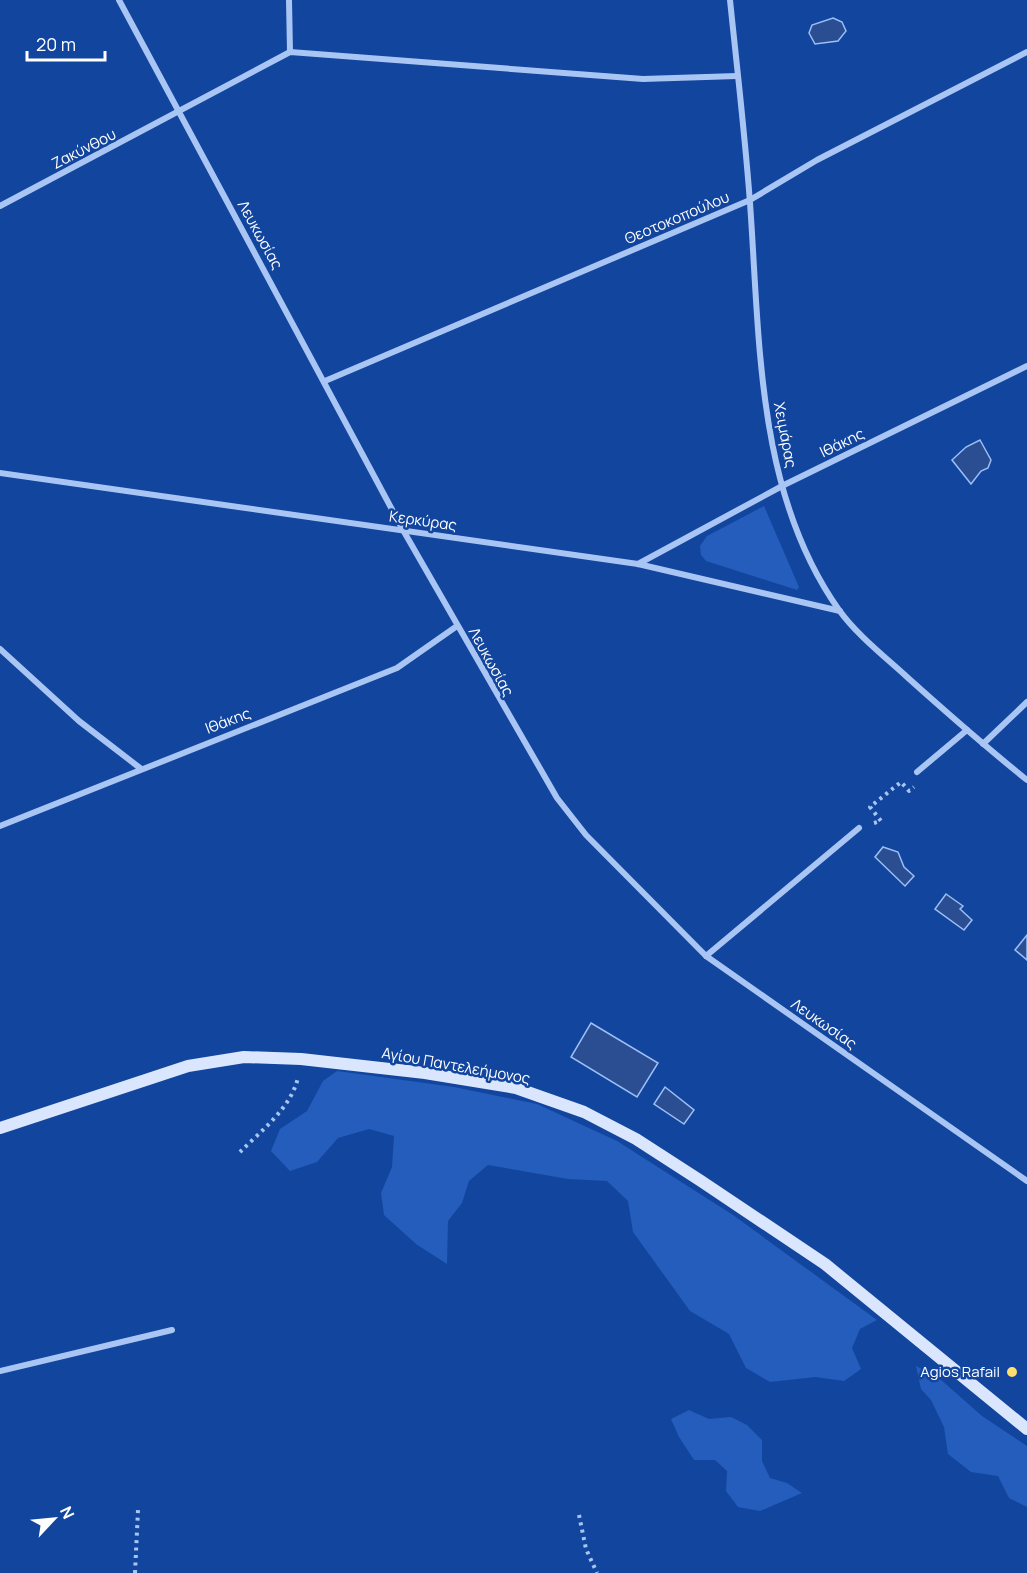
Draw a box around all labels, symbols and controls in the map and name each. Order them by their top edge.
scale bar [27,24,105,62]
text: 20 m [36,32,76,56]
street label: Ζακύνθου [48,123,120,174]
street label: Θεοτοκοπούλου [621,186,732,249]
street label: Λευκωσίας [233,197,288,273]
street label: Χειμάρας [769,400,802,470]
street label: Ιθάκης [816,423,868,462]
street label: Κερκύρας [388,505,458,536]
street label: Λευκωσίας [464,624,519,700]
street label: Ιθάκης [202,702,254,739]
street label: Λευκωσίας [787,993,861,1054]
street label: Αγίου Παντελεήμονος [380,1042,532,1089]
place label: Agios Rafail [920,1361,1000,1382]
marker: Agios Rafail [1005,1365,1019,1379]
north arrow [24,1489,84,1549]
text: N [55,1502,80,1522]

